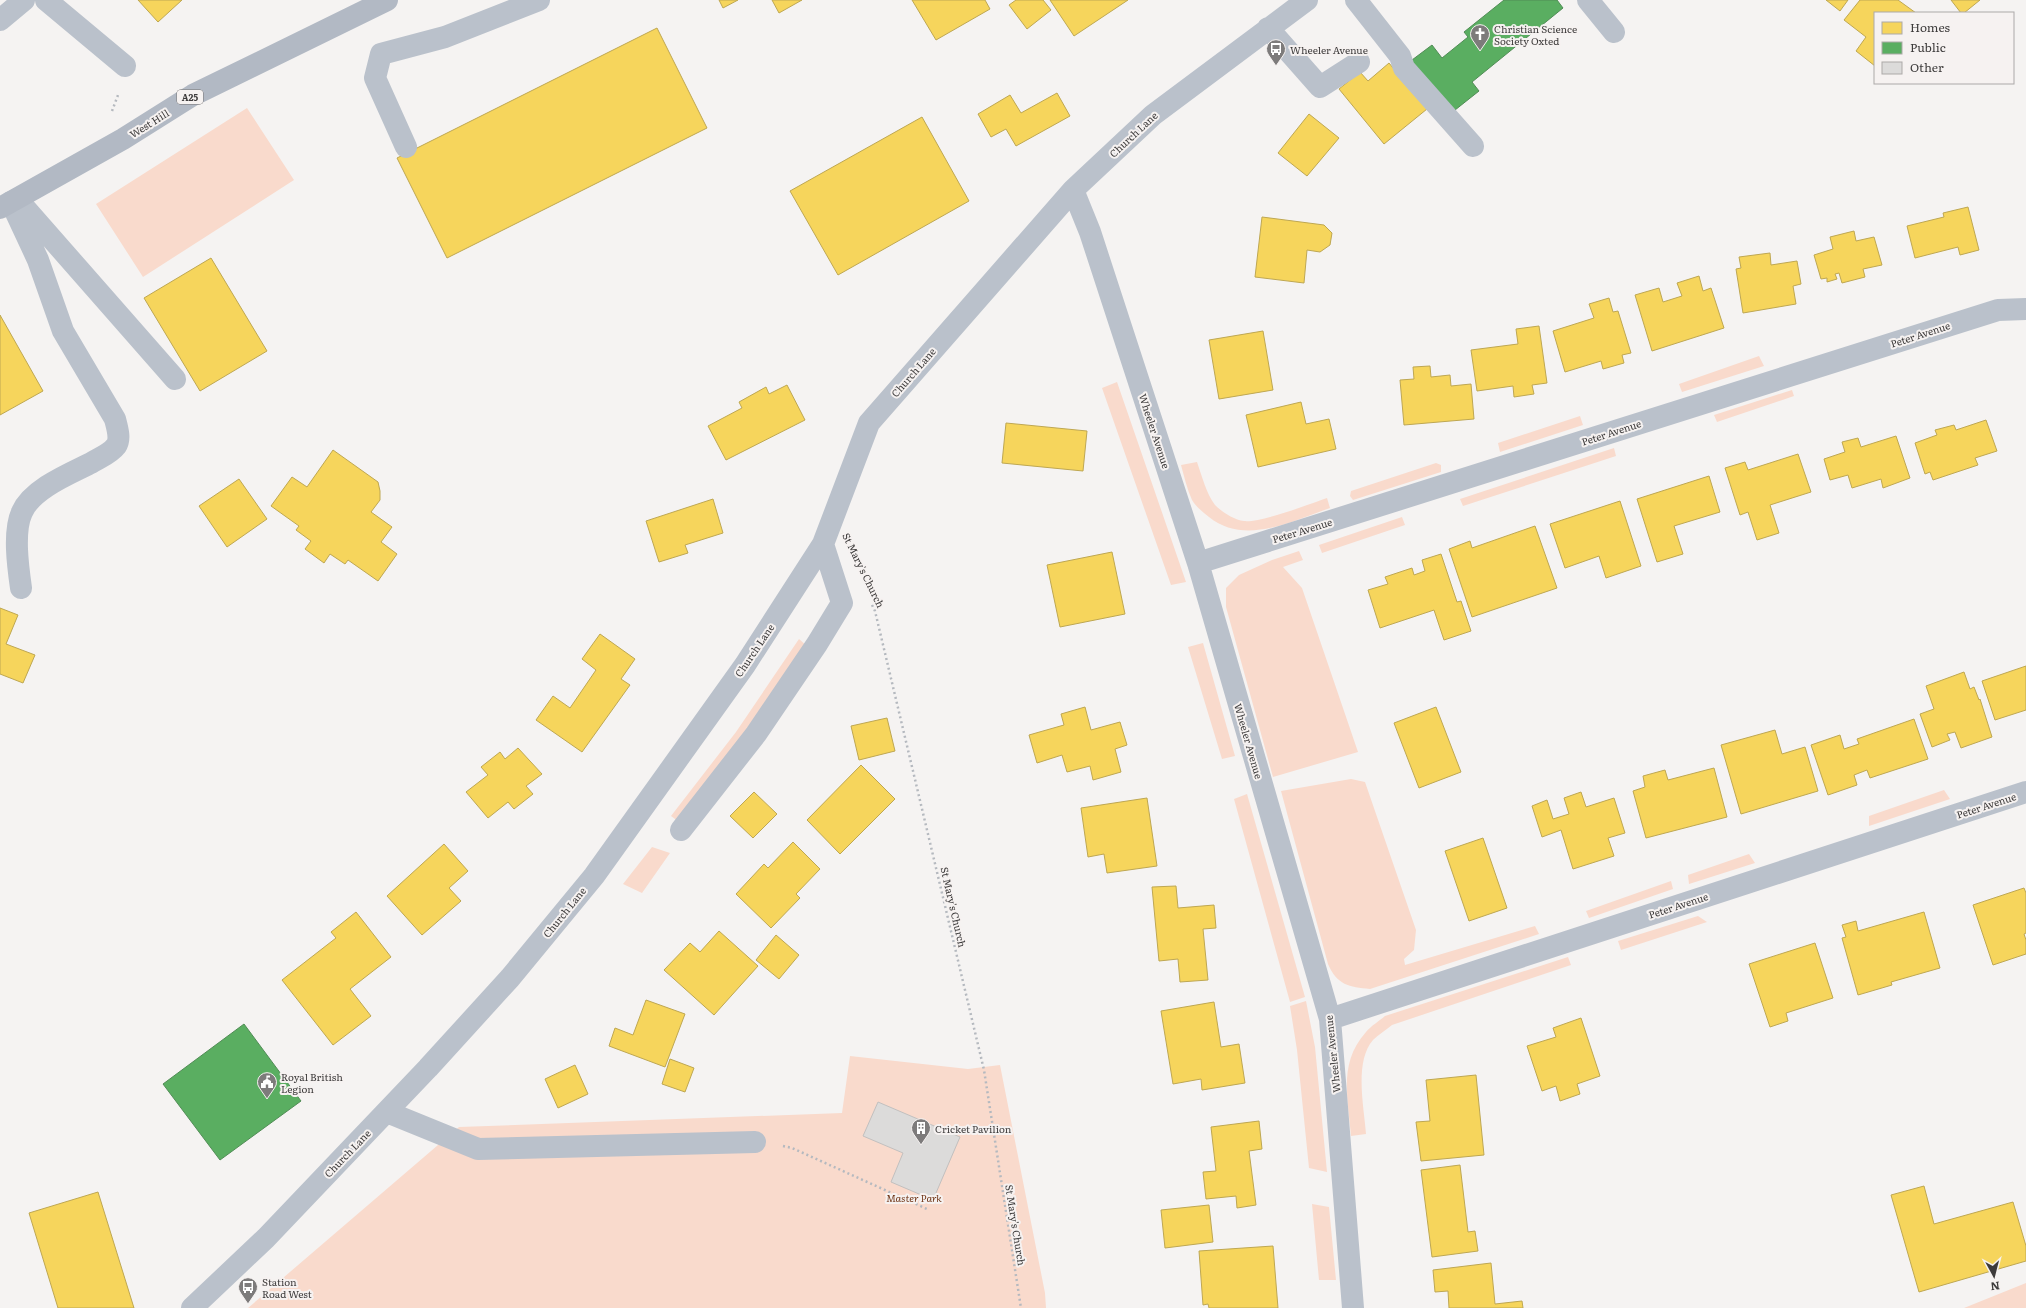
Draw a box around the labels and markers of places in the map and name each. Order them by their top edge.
place label: Christian Science Society Oxted [1494,21,1577,48]
church icon: Christian Science Society Oxted [1469,23,1491,51]
bus stop icon: Wheeler Avenue [1265,38,1287,66]
place label: Wheeler Avenue [1290,42,1368,57]
place label: Royal British Legion [281,1069,343,1096]
public building icon: Royal British Legion [256,1071,278,1099]
building icon: Cricket Pavilion [910,1117,932,1145]
place label: Cricket Pavilion [935,1121,1012,1136]
place label: Station Road West [262,1274,312,1301]
bus stop icon: Station Road West [237,1276,259,1304]

